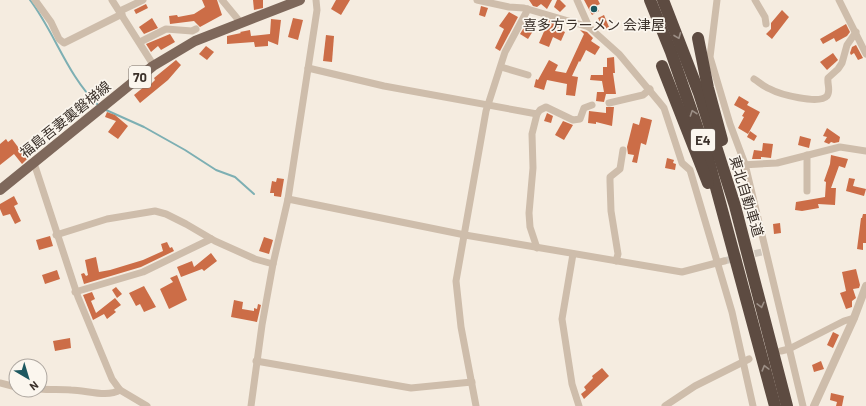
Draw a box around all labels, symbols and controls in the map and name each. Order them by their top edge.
marker: 喜多方ラーメン 会津屋 [589,4,599,14]
place label: 喜多方ラーメン 会津屋 [523,16,665,33]
one-way arrow [673,33,681,40]
road number: 70 [129,66,151,88]
street label: 福島吾妻裏磐梯線 [16,77,114,161]
one-way arrow [690,109,698,116]
road number: E4 [691,129,715,151]
street label: 東北自動車道 [727,153,767,239]
one-way arrow [756,302,765,309]
north arrow [8,358,48,398]
one-way arrow [761,365,770,372]
text: N [28,379,41,394]

